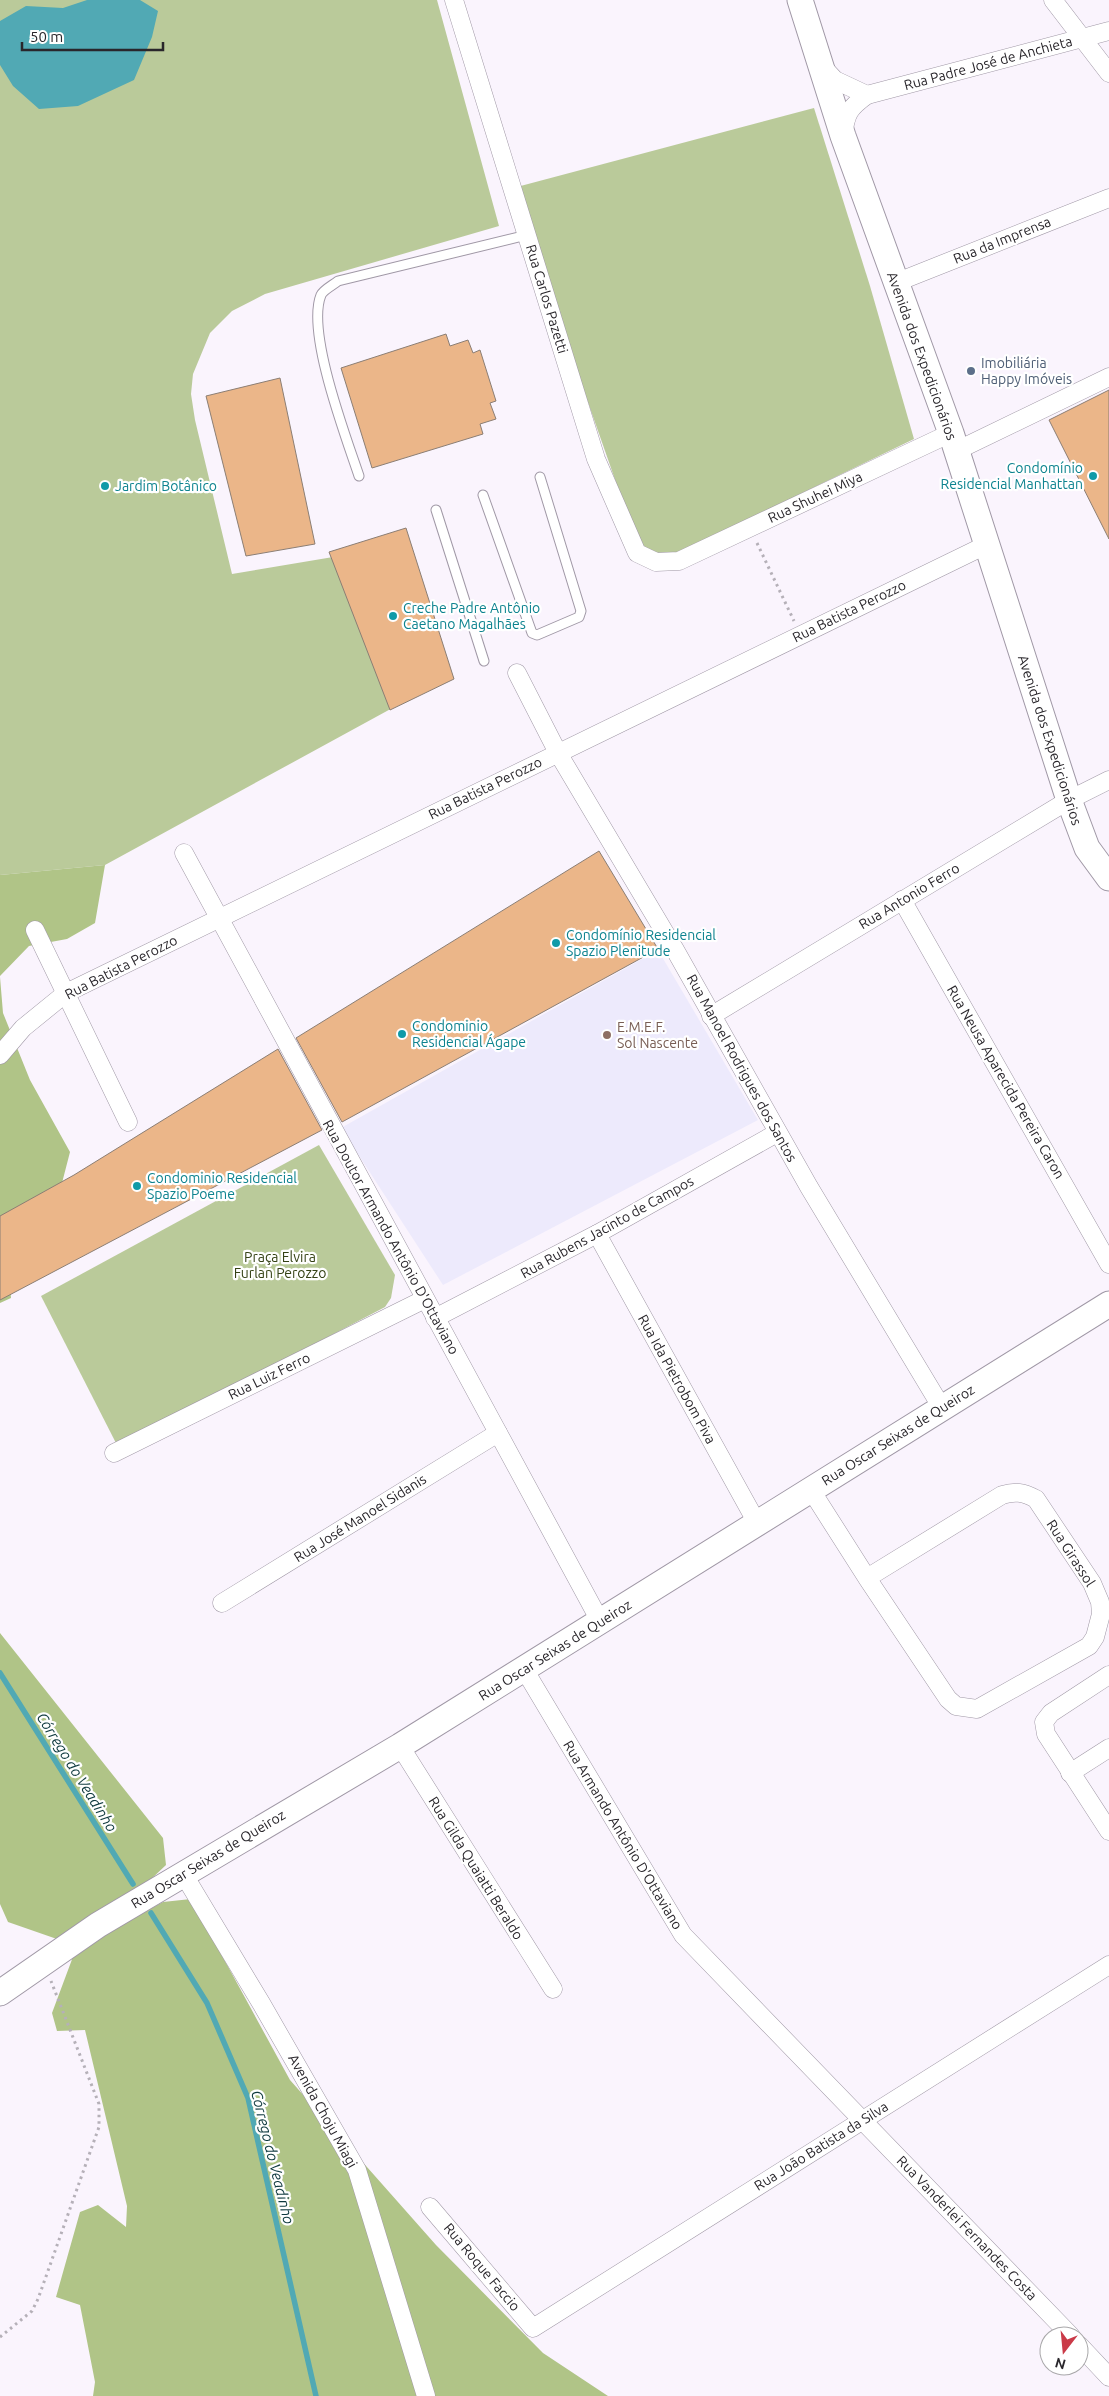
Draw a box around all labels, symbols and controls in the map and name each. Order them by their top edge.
scale bar [22,20,164,52]
text: 50 m [30,28,63,45]
street label: Rua Padre José de Anchieta [902,33,1074,93]
street label: Rua da Imprensa [951,213,1053,267]
street label: Rua Carlos Pazetti [523,243,571,355]
street label: Avenida dos Expedicionários [884,270,960,442]
place label: Imobiliária Happy Imóveis [981,355,1072,387]
marker: Imobiliária Happy Imóveis [965,365,977,377]
place label: Condomínio Residencial Manhattan [940,460,1083,492]
street label: Rua Shuhei Miya [765,468,865,526]
marker: Condomínio Residencial Manhattan [1087,470,1099,482]
place label: Jardim Botânico [115,478,217,494]
marker: Jardim Botânico [99,480,111,492]
street label: Rua Batista Perozzo [790,577,908,645]
place label: Creche Padre Antônio Caetano Magalhães [403,600,540,632]
marker: Creche Padre Antônio Caetano Magalhães [387,610,399,622]
street label: Avenida dos Expedicionários [1015,653,1085,827]
street label: Rua Batista Perozzo [426,754,544,822]
street label: Rua Antonio Ferro [856,860,962,932]
place label: Condomínio Residencial Spazio Plenitude [566,927,716,959]
street label: Rua Batista Perozzo [62,932,180,1002]
marker: Condomínio Residencial Spazio Plenitude [550,937,562,949]
street label: Rua Manoel Rodrigues dos Santos [684,971,800,1165]
street label: Rua Neusa Aparecida Pereira Caron [944,983,1068,1181]
place label: Condominio Residencial Ágape [412,1018,526,1050]
place label: E.M.E.F. Sol Nascente [617,1019,698,1051]
marker: Condominio Residencial Ágape [396,1028,408,1040]
marker: E.M.E.F. Sol Nascente [601,1029,613,1041]
street label: Rua Doutor Armando Antônio D'Ottaviano [320,1117,462,1357]
place label: Condominio Residencial Spazio Poeme [147,1170,297,1202]
street label: Rua Rubens Jacinto de Campos [518,1173,696,1281]
marker: Condominio Residencial Spazio Poeme [131,1180,143,1192]
park label: Praça Elvira Furlan Perozzo [234,1249,326,1281]
street label: Rua Ida Pietrobom Piva [635,1312,719,1446]
street label: Rua Luiz Ferro [225,1349,313,1403]
street label: Rua Oscar Seixas de Queiroz [819,1381,977,1489]
street label: Rua José Manoel Sidanis [291,1471,429,1565]
street label: Rua Girassol [1044,1517,1099,1590]
street label: Rua Oscar Seixas de Queiroz [476,1596,634,1704]
water label: Córrego do Veadinho [33,1709,121,1835]
street label: Rua Armando Antônio D'Ottaviano [560,1738,686,1932]
street label: Rua Gilda Quaiatti Beraldo [425,1794,527,1942]
street label: Rua Oscar Seixas de Queiroz [128,1807,288,1911]
street label: Avenida Choju Miagi [285,2052,361,2170]
water label: Córrego do Veadinho [248,2088,298,2226]
street label: Rua João Batista da Silva [751,2098,891,2194]
street label: Rua Vanderlei Fernandes Costa [894,2152,1040,2304]
street label: Rua Roque Faccio [441,2220,523,2314]
north arrow [1039,2326,1089,2376]
text: N [1053,2354,1068,2373]

